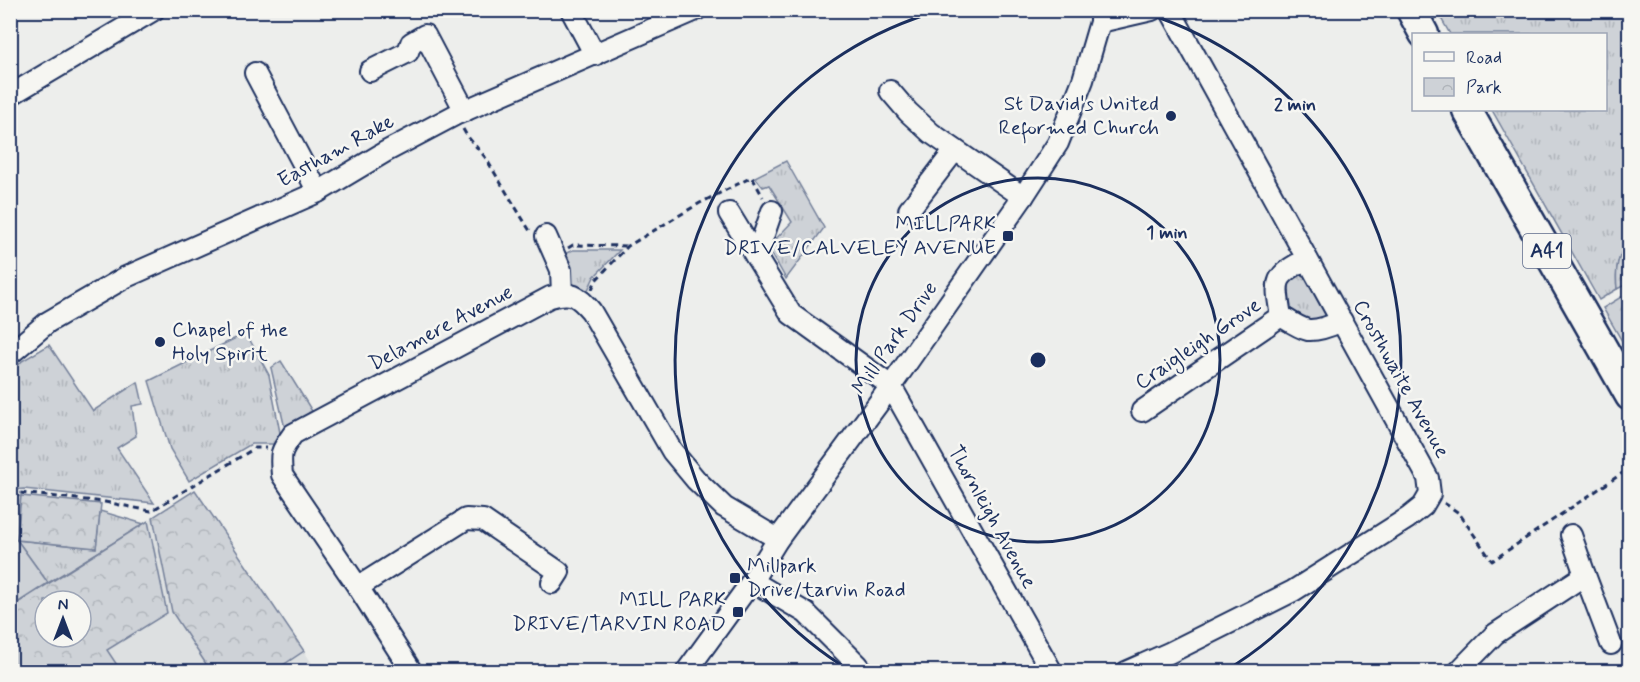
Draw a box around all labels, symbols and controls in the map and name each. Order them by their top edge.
legend [1412,33,1607,111]
text: Road [1466,46,1502,70]
text: Park [1466,76,1502,100]
place label: St David's United Reformed Church [999,90,1159,144]
text: 2 min [1274,93,1316,117]
street label: Eastham Rake [273,107,399,195]
marker: St David's United Reformed Church [1164,109,1178,123]
place label: MILLPARK DRIVE/CALVELEY AVENUE [723,210,996,262]
text: 1 min [1146,221,1188,245]
marker: MILLPARK DRIVE/CALVELEY AVENUE [1001,229,1015,243]
road number: A41 [1523,234,1571,268]
street label: Mill Park Drive [846,276,944,400]
street label: Delamere Avenue [364,278,518,378]
street label: Craigleigh Grove [1129,291,1267,397]
street label: Crosthwaite Avenue [1346,295,1456,463]
place label: Chapel of the Holy Spirit [172,316,288,368]
marker: Chapel of the Holy Spirit [153,335,167,349]
centre of rings [1028,350,1048,370]
street label: Thornleigh Avenue [941,440,1043,594]
place label: Millpark Drive/tarvin Road [747,552,906,604]
marker: Millpark Drive/tarvin Road [728,571,742,585]
place label: MILL PARK DRIVE/TARVIN ROAD [512,586,726,638]
north arrow [33,589,93,649]
text: N [58,595,68,616]
marker: MILL PARK DRIVE/TARVIN ROAD [731,605,745,619]

